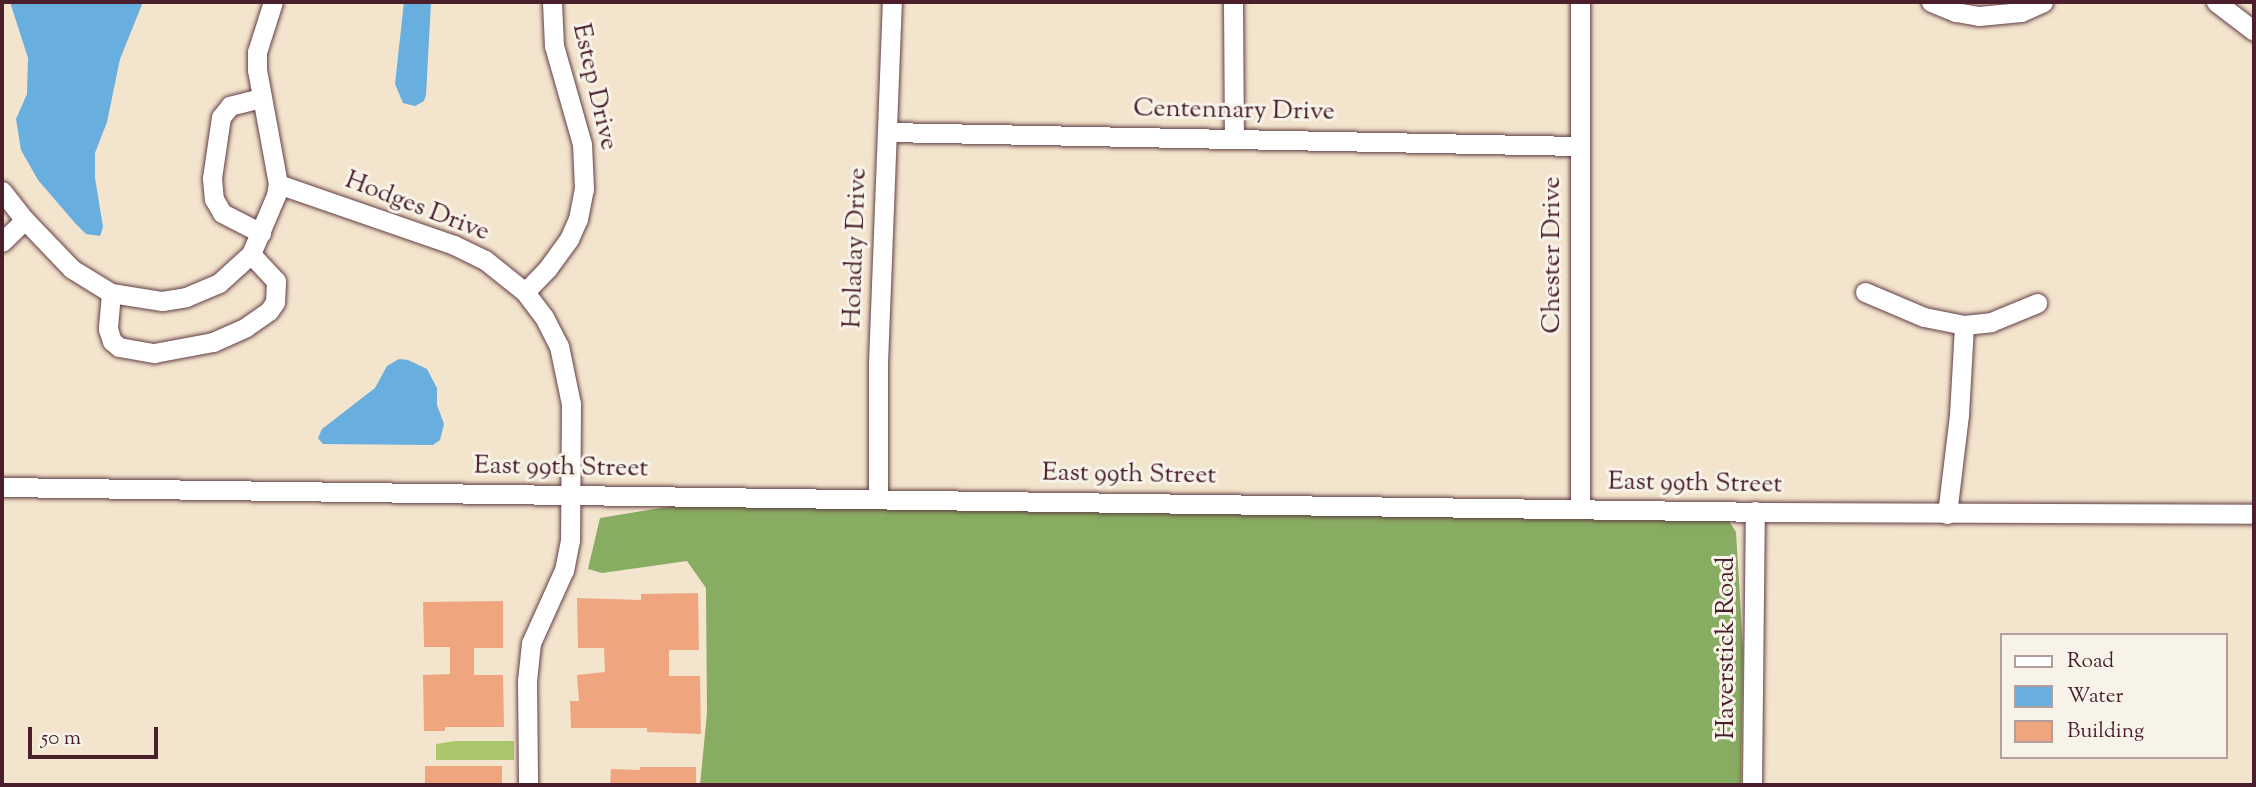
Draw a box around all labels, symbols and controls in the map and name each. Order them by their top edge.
street label: Estep Drive [564,21,624,153]
street label: Centennary Drive [1133,94,1335,128]
street label: Hodges Drive [340,165,494,249]
street label: Holaday Drive [838,167,874,329]
street label: Chester Drive [1537,176,1569,334]
street label: East 99th Street [474,451,648,485]
street label: East 99th Street [1042,458,1216,492]
street label: East 99th Street [1608,467,1782,501]
street label: Haverstick Road [1711,556,1743,740]
legend [2000,633,2228,759]
text: Road [2067,647,2114,677]
text: Water [2067,682,2123,712]
scale bar [32,714,161,758]
text: Building [2067,717,2144,747]
text: 50 m [41,724,81,754]

